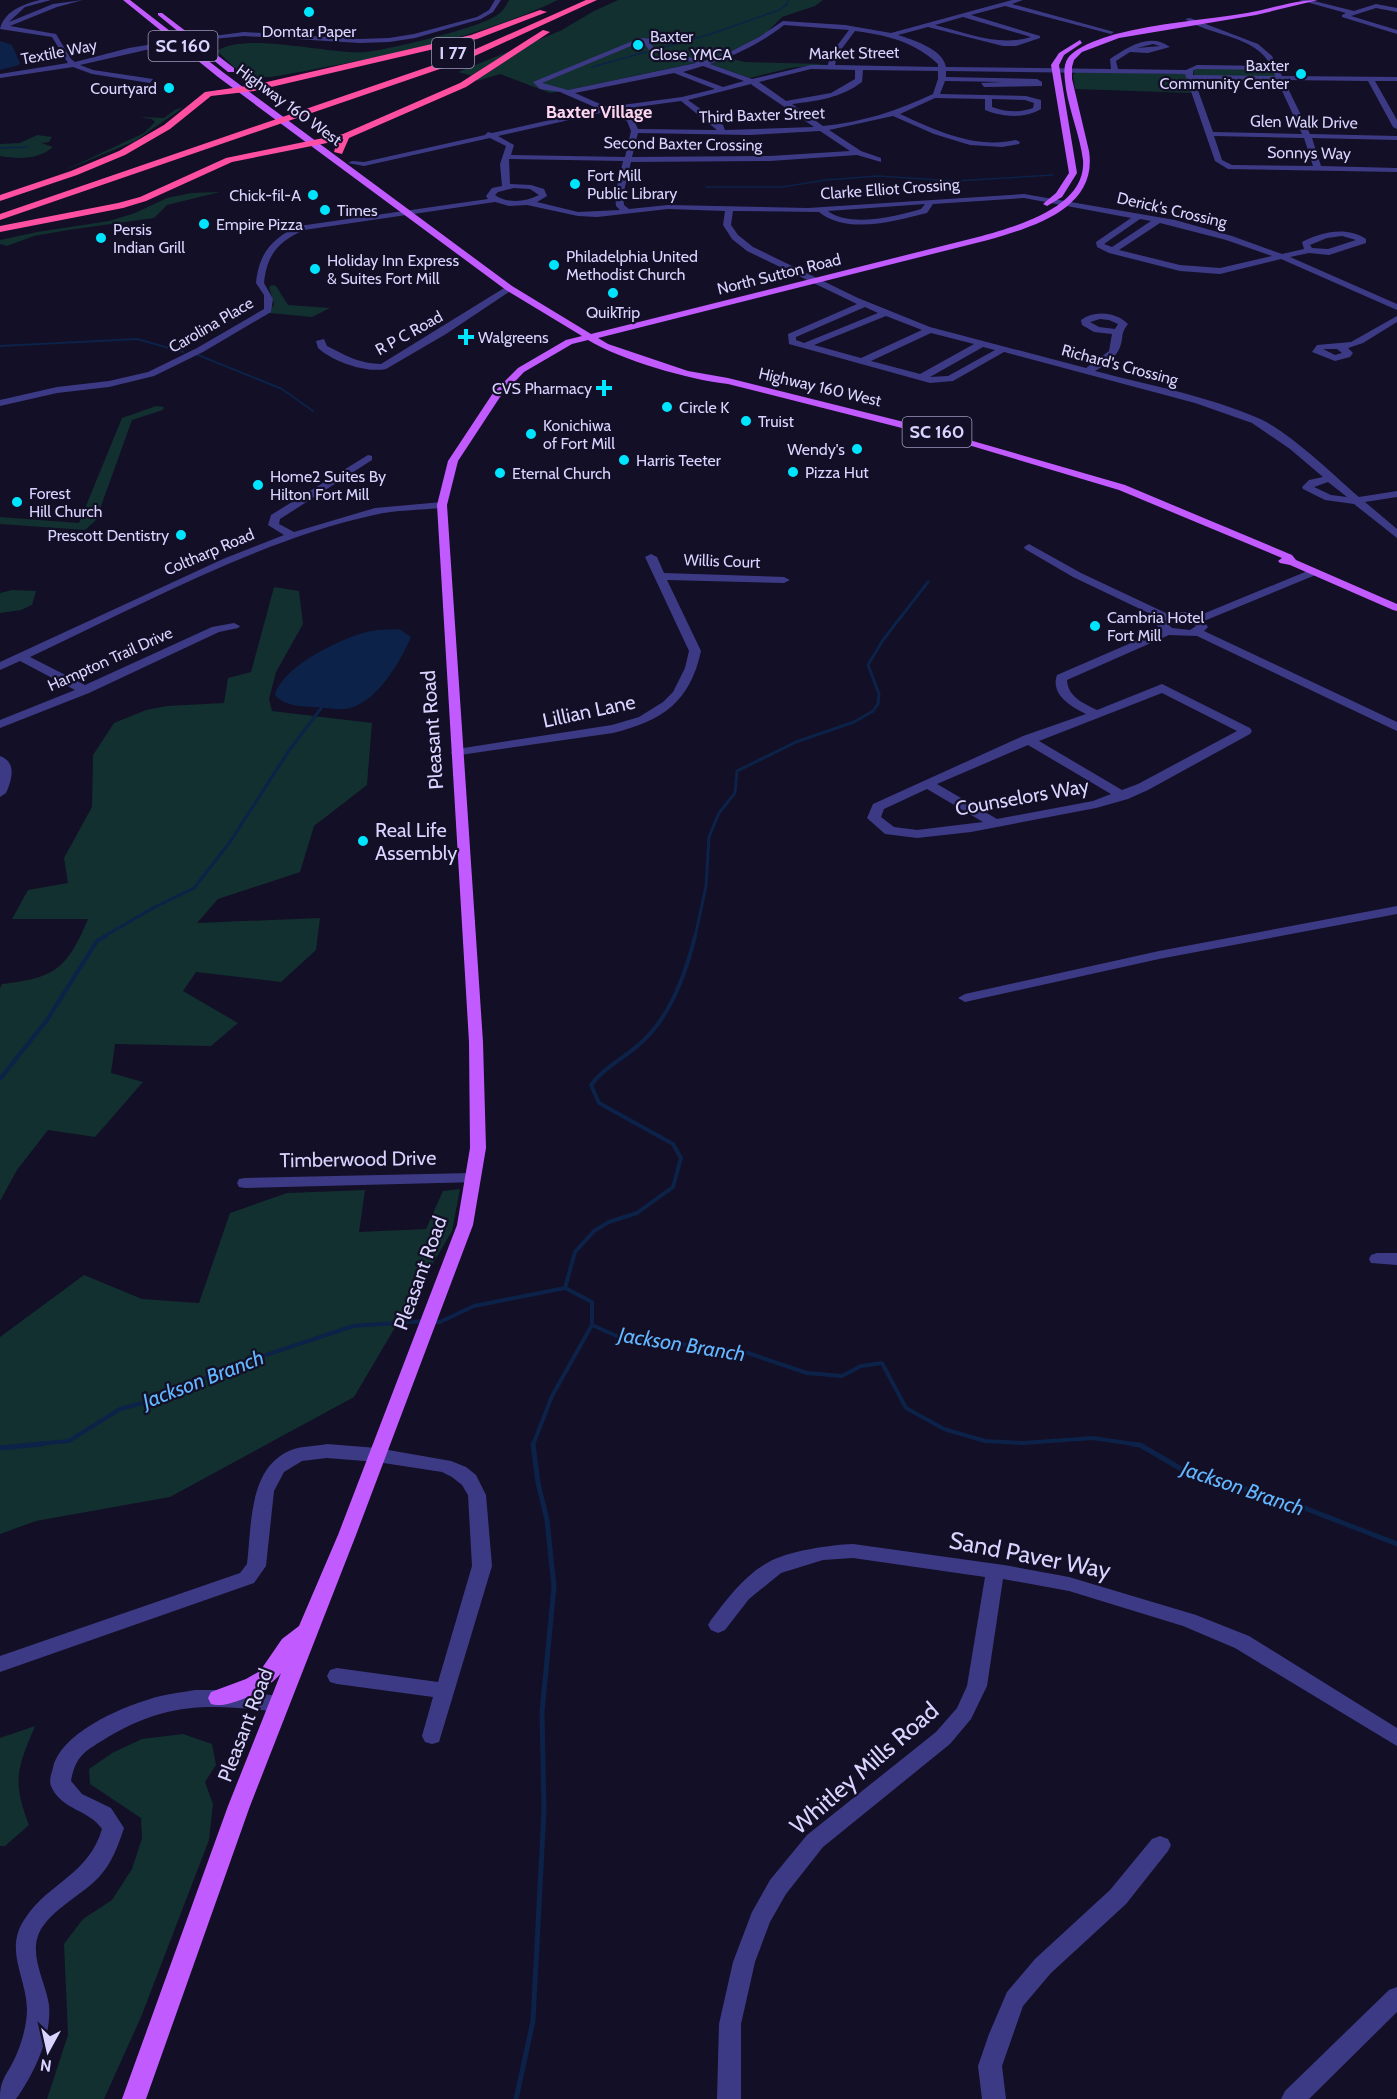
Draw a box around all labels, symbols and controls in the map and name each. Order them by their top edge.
marker: Domtar Paper [302,5,316,19]
place label: Domtar Paper [262,22,357,41]
place label: Baxter Close YMCA [650,27,732,64]
road number: SC 160 [148,31,218,61]
street label: Textile Way [19,35,99,69]
road number: I 77 [432,38,474,68]
marker: Baxter Close YMCA [631,38,645,52]
street label: Market Street [808,43,900,63]
place label: Baxter Community Center [1159,56,1290,93]
street label: Highway 160 West [233,60,346,150]
marker: Baxter Community Center [1294,67,1308,81]
place label: Courtyard [90,79,157,98]
marker: Courtyard [162,81,176,95]
district label: Baxter Village [546,101,652,123]
street label: Third Baxter Street [699,103,826,127]
street label: Glen Walk Drive [1250,112,1358,132]
street label: Second Baxter Crossing [603,133,764,155]
street label: Sonnys Way [1267,143,1351,163]
place label: Fort Mill Public Library [587,166,677,203]
street label: Clarke Elliot Crossing [820,175,961,203]
marker: Fort Mill Public Library [568,177,582,191]
place label: Chick-fil-A [229,186,301,205]
marker: Chick-fil-A [306,188,320,202]
street label: Derick's Crossing [1115,188,1230,232]
place label: Times [337,201,378,220]
marker: Times [318,203,332,217]
place label: Empire Pizza [216,215,303,234]
marker: Empire Pizza [197,217,211,231]
place label: Persis Indian Grill [113,220,185,257]
marker: Persis Indian Grill [94,231,108,245]
place label: Philadelphia United Methodist Church [566,247,698,284]
street label: North Sutton Road [715,249,843,299]
place label: Holiday Inn Express & Suites Fort Mill [327,251,459,288]
marker: Philadelphia United Methodist Church [547,258,561,272]
marker: Holiday Inn Express & Suites Fort Mill [308,262,322,276]
marker: QuikTrip [606,286,620,300]
street label: Carolina Place [165,293,257,357]
place label: QuikTrip [586,303,640,322]
street label: R P C Road [372,307,446,359]
place label: Walgreens [478,328,549,347]
marker: Walgreens [459,330,473,344]
street label: Richard's Crossing [1060,340,1181,390]
street label: Highway 160 West [757,364,884,410]
place label: CVS Pharmacy [492,379,592,398]
marker: CVS Pharmacy [597,381,611,395]
place label: Circle K [679,398,729,417]
marker: Circle K [660,400,674,414]
place label: Truist [758,412,795,431]
marker: Truist [739,414,753,428]
place label: Konichiwa of Fort Mill [543,416,615,453]
road number: SC 160 [902,417,972,447]
marker: Konichiwa of Fort Mill [524,427,538,441]
place label: Wendy's [787,440,845,459]
marker: Wendy's [850,442,864,456]
place label: Harris Teeter [636,451,722,470]
marker: Harris Teeter [617,453,631,467]
place label: Pizza Hut [805,463,869,482]
place label: Eternal Church [512,464,611,483]
marker: Pizza Hut [786,465,800,479]
marker: Eternal Church [493,466,507,480]
place label: Home2 Suites By Hilton Fort Mill [270,467,386,504]
marker: Home2 Suites By Hilton Fort Mill [251,478,265,492]
place label: Forest Hill Church [29,484,102,521]
marker: Forest Hill Church [10,495,24,509]
street label: Coltharp Road [161,524,257,580]
place label: Prescott Dentistry [48,526,169,545]
marker: Prescott Dentistry [174,528,188,542]
street label: Willis Court [683,550,761,572]
place label: Cambria Hotel Fort Mill [1107,608,1204,645]
marker: Cambria Hotel Fort Mill [1088,619,1102,633]
street label: Hampton Trail Drive [45,623,175,695]
street label: Pleasant Road [416,670,448,790]
street label: Lillian Lane [540,689,638,733]
street label: Counselors Way [953,773,1091,821]
place label: Real Life Assembly [375,818,457,865]
marker: Real Life Assembly [356,834,370,848]
street label: Timberwood Drive [279,1146,437,1172]
street label: Pleasant Road [388,1213,452,1333]
water label: Jackson Branch [615,1321,747,1366]
water label: Jackson Branch [137,1344,267,1414]
water label: Jackson Branch [1177,1455,1308,1521]
street label: Sand Paver Way [947,1525,1113,1585]
street label: Pleasant Road [212,1665,278,1785]
street label: Whitley Mills Road [784,1696,944,1840]
north arrow [18,2021,78,2081]
text: N [39,2055,53,2076]

